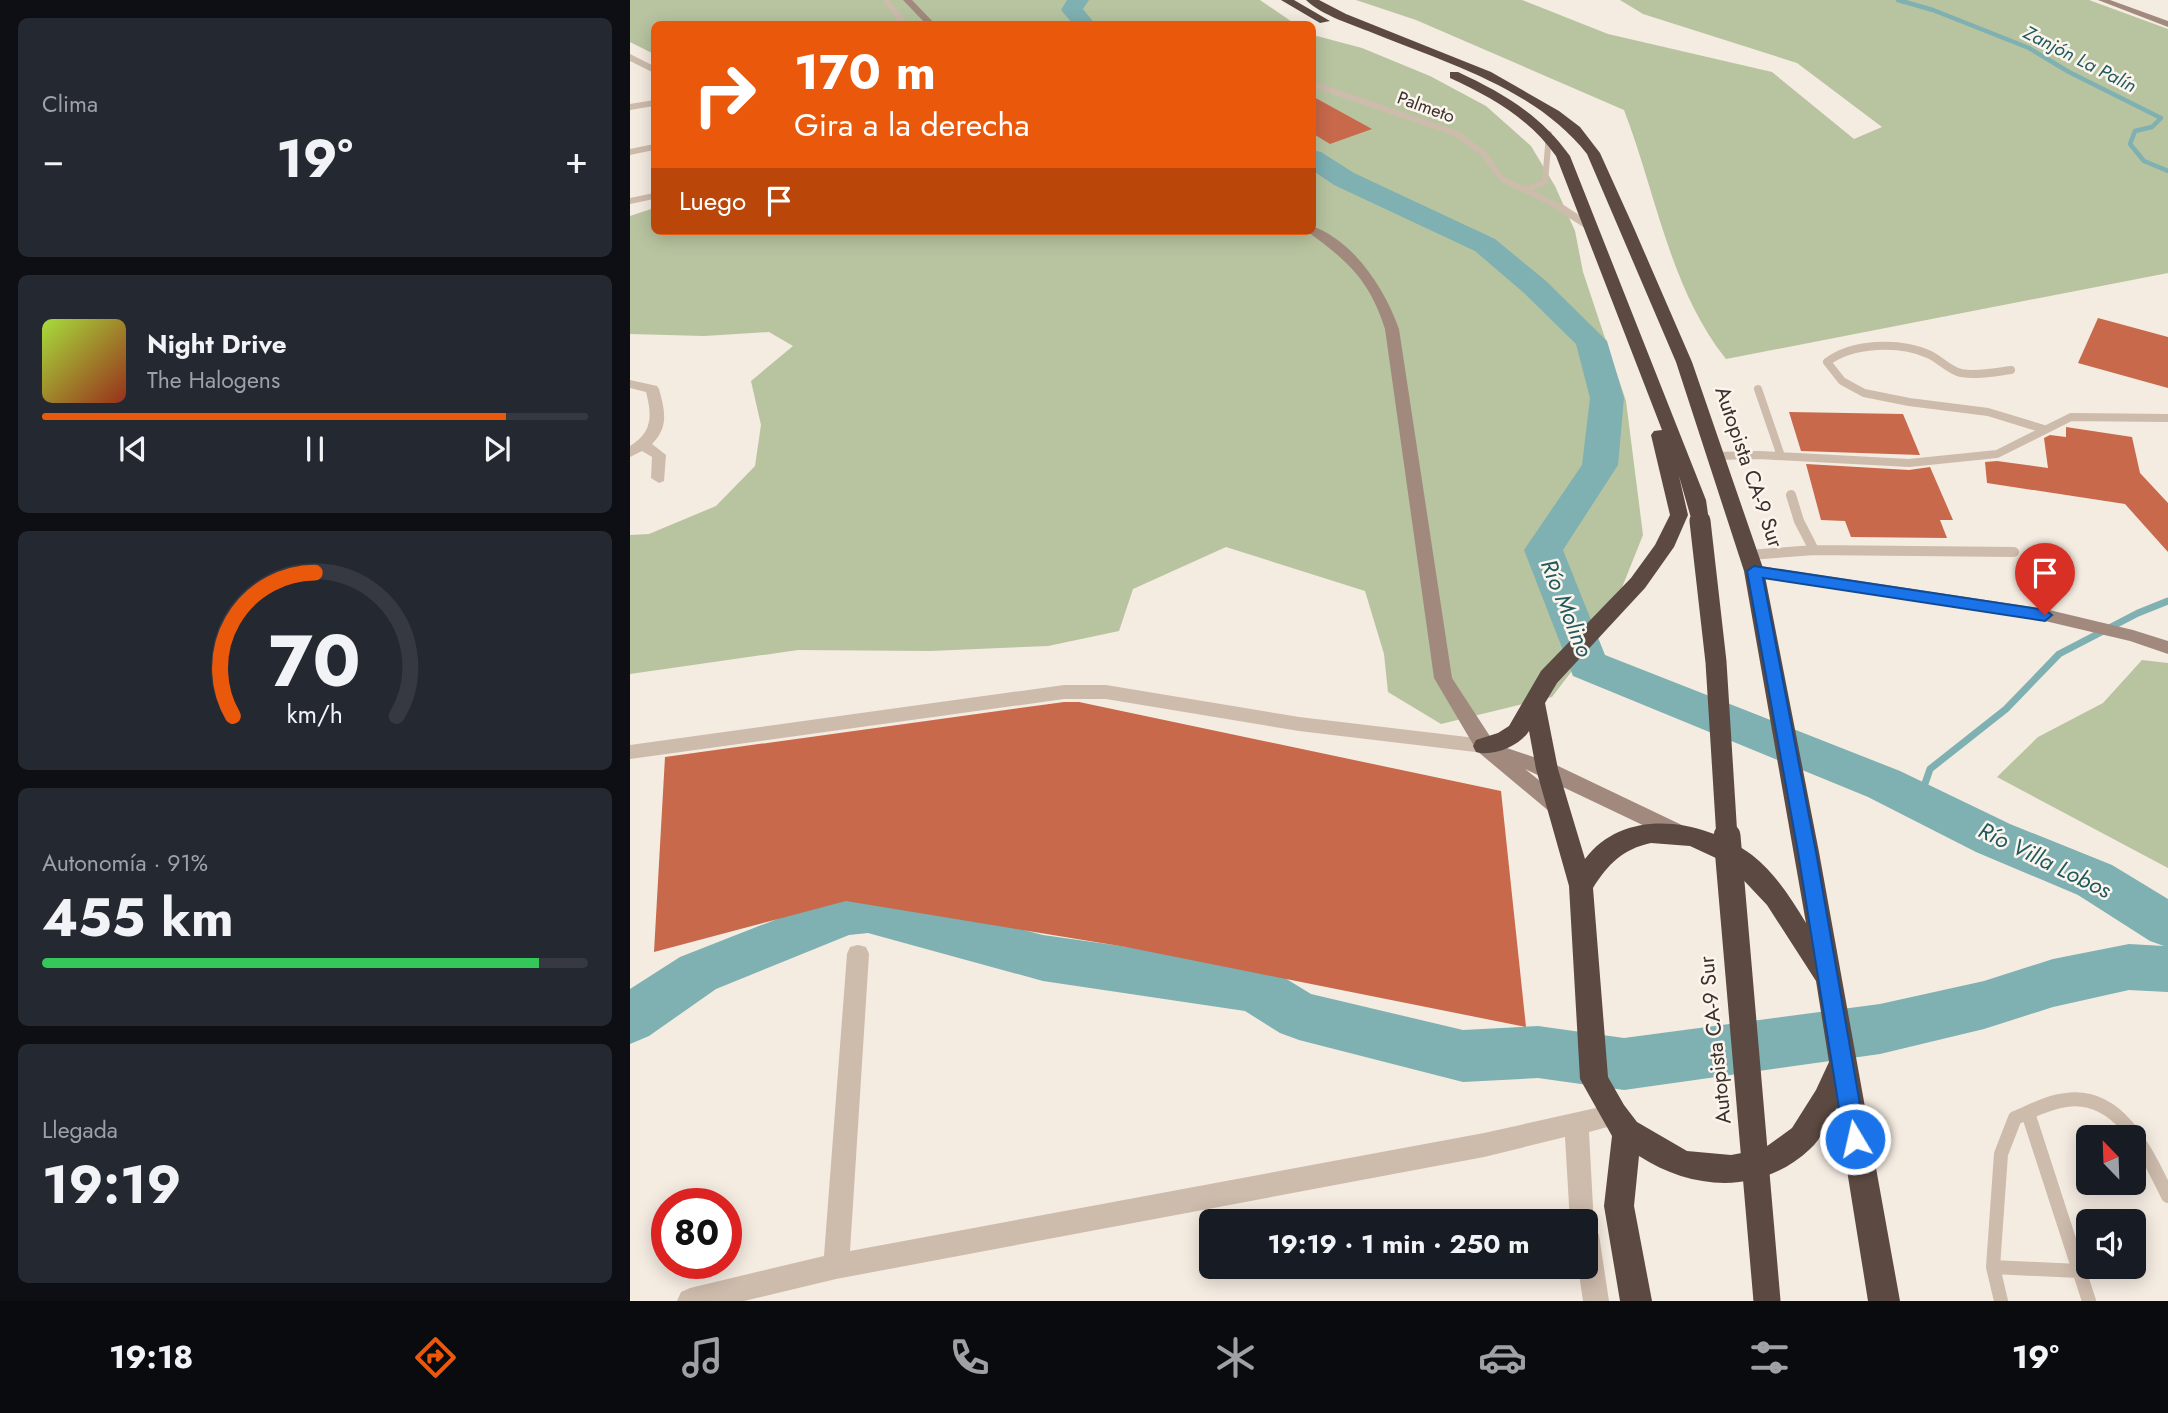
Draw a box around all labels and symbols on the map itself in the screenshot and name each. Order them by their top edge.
water label: Zanjón La Palín [2018,18,2141,99]
street label: Palmeto [1394,85,1459,129]
street label: Autopista CA-9 Sur [1707,382,1791,552]
pin [2015,543,2075,615]
water label: Río Molino [1532,554,1602,663]
water label: Río Villa Lobos [1973,813,2118,907]
street label: Autopista CA-9 Sur [1691,954,1739,1125]
position arrow [1818,1102,1892,1176]
north arrow [2076,1125,2146,1195]
speed limit sign: 80 [651,1188,742,1279]

